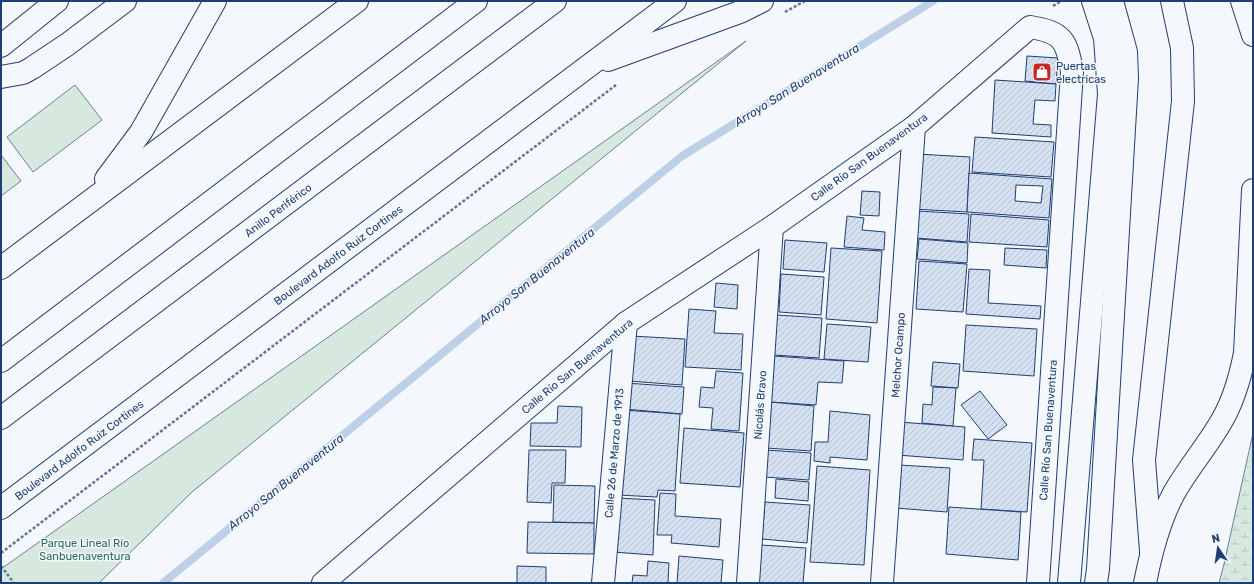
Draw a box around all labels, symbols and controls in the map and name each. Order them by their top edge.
water label: Arroyo San Buenaventura [731,41,862,130]
place label: Puertas electricas [1056,60,1106,86]
shop icon: Puertas electricas [1031,61,1053,83]
street label: Calle Río San Buenaventura [808,111,930,204]
street label: Anillo Periférico [242,181,314,240]
street label: Boulevard Adolfo Ruiz Cortines [271,202,406,308]
water label: Arroyo San Buenaventura [476,225,598,328]
street label: Melchor Ocampo [889,312,908,398]
street label: Calle Río San Buenaventura [519,316,636,417]
street label: Calle Río San Buenaventura [1037,359,1060,501]
street label: Nicolás Bravo [752,370,769,440]
street label: Calle 26 de Marzo de 1913 [602,387,627,518]
street label: Boulevard Adolfo Ruiz Cortines [12,397,147,503]
water label: Arroyo San Buenaventura [225,431,347,534]
north arrow [1198,528,1238,568]
text: N [1211,532,1221,546]
park label: Parque Lineal Río Sanbuenaventura [39,537,131,563]

